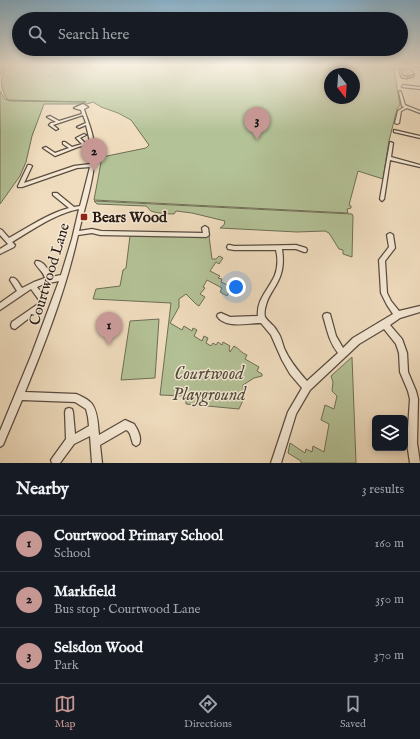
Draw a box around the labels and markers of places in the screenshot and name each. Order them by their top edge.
pin: 3 [244,107,270,140]
pin: 2 [81,138,107,171]
place label: Bears Wood [92,208,168,227]
marker: Bears Wood [79,212,89,222]
pin: 1 [96,312,122,345]

